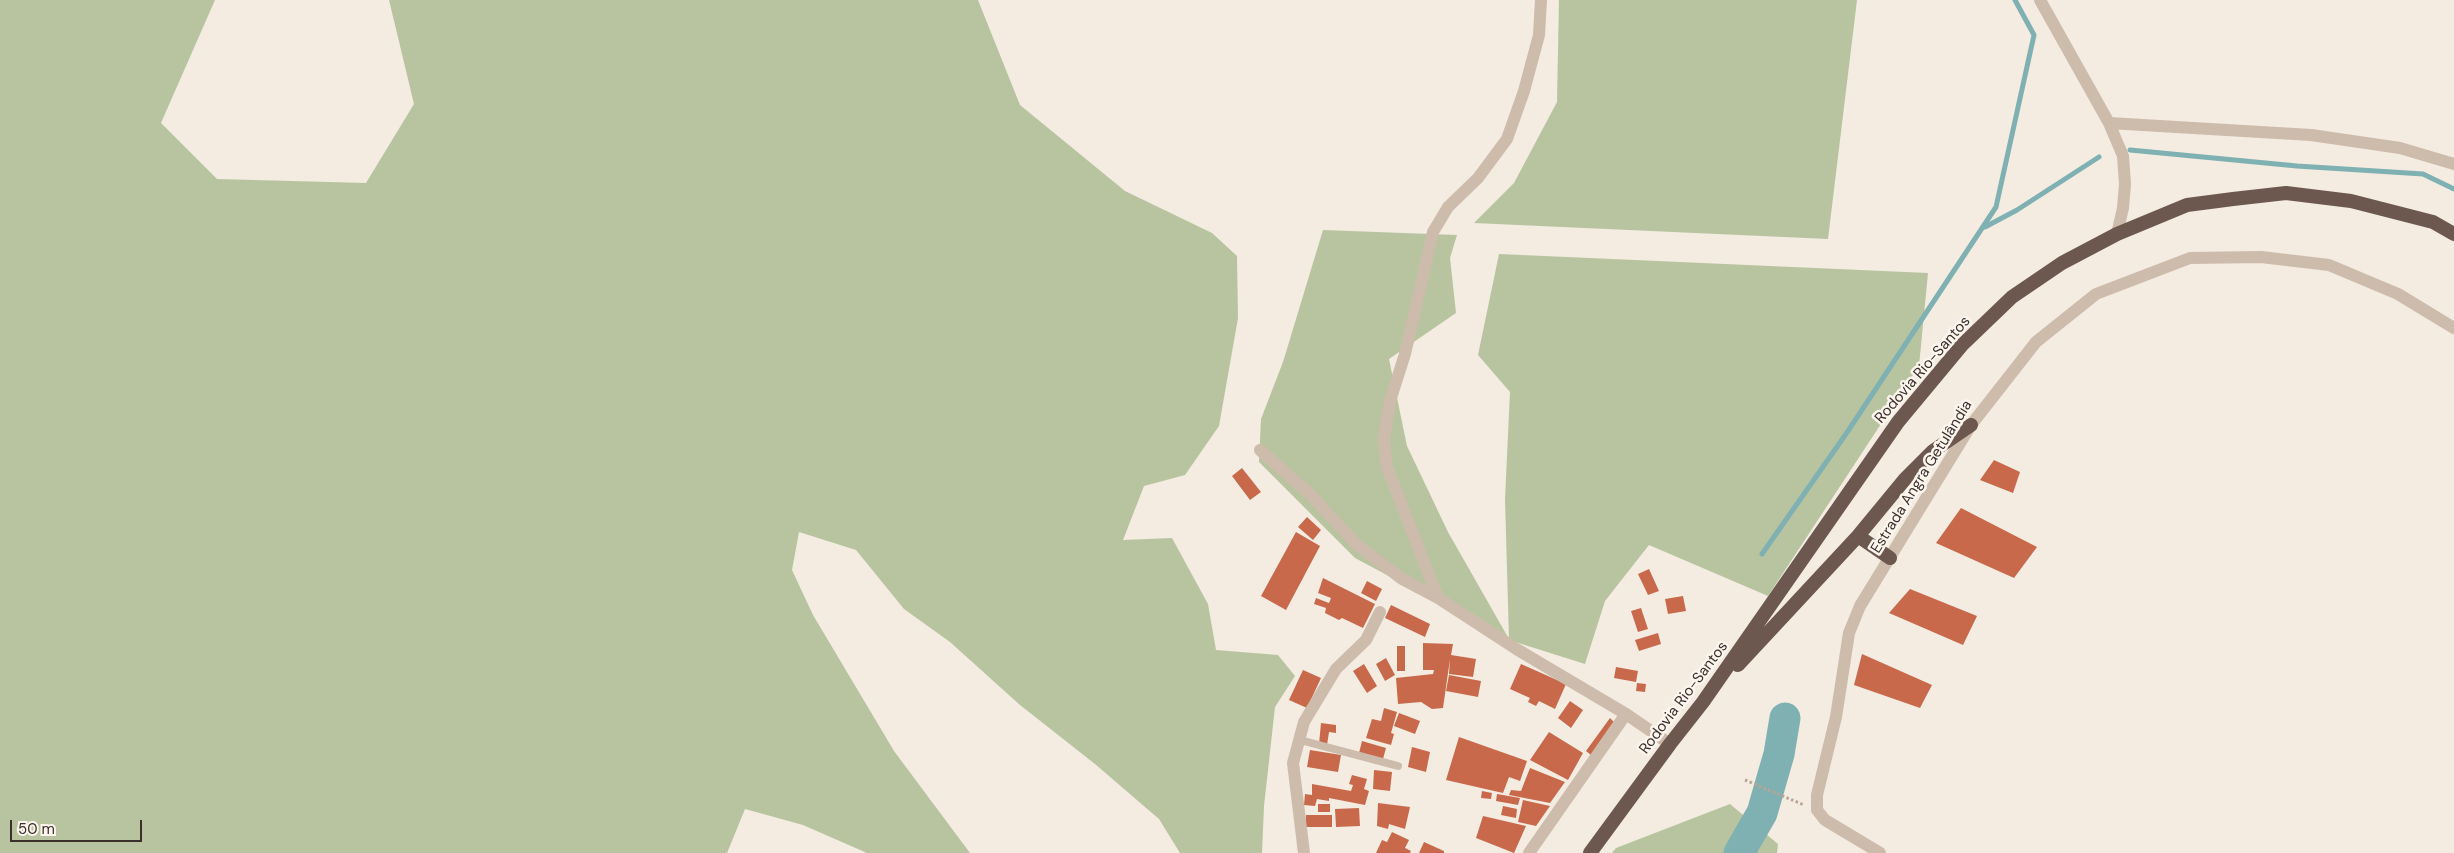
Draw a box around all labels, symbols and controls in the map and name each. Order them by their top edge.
street label: Rodovia Rio-Santos [1872,313,1974,427]
street label: Estrada Angra Getulândia [1868,397,1976,557]
street label: Rodovia Rio-Santos [1636,638,1732,758]
scale bar [12,810,145,842]
text: 50 m [18,819,55,839]

